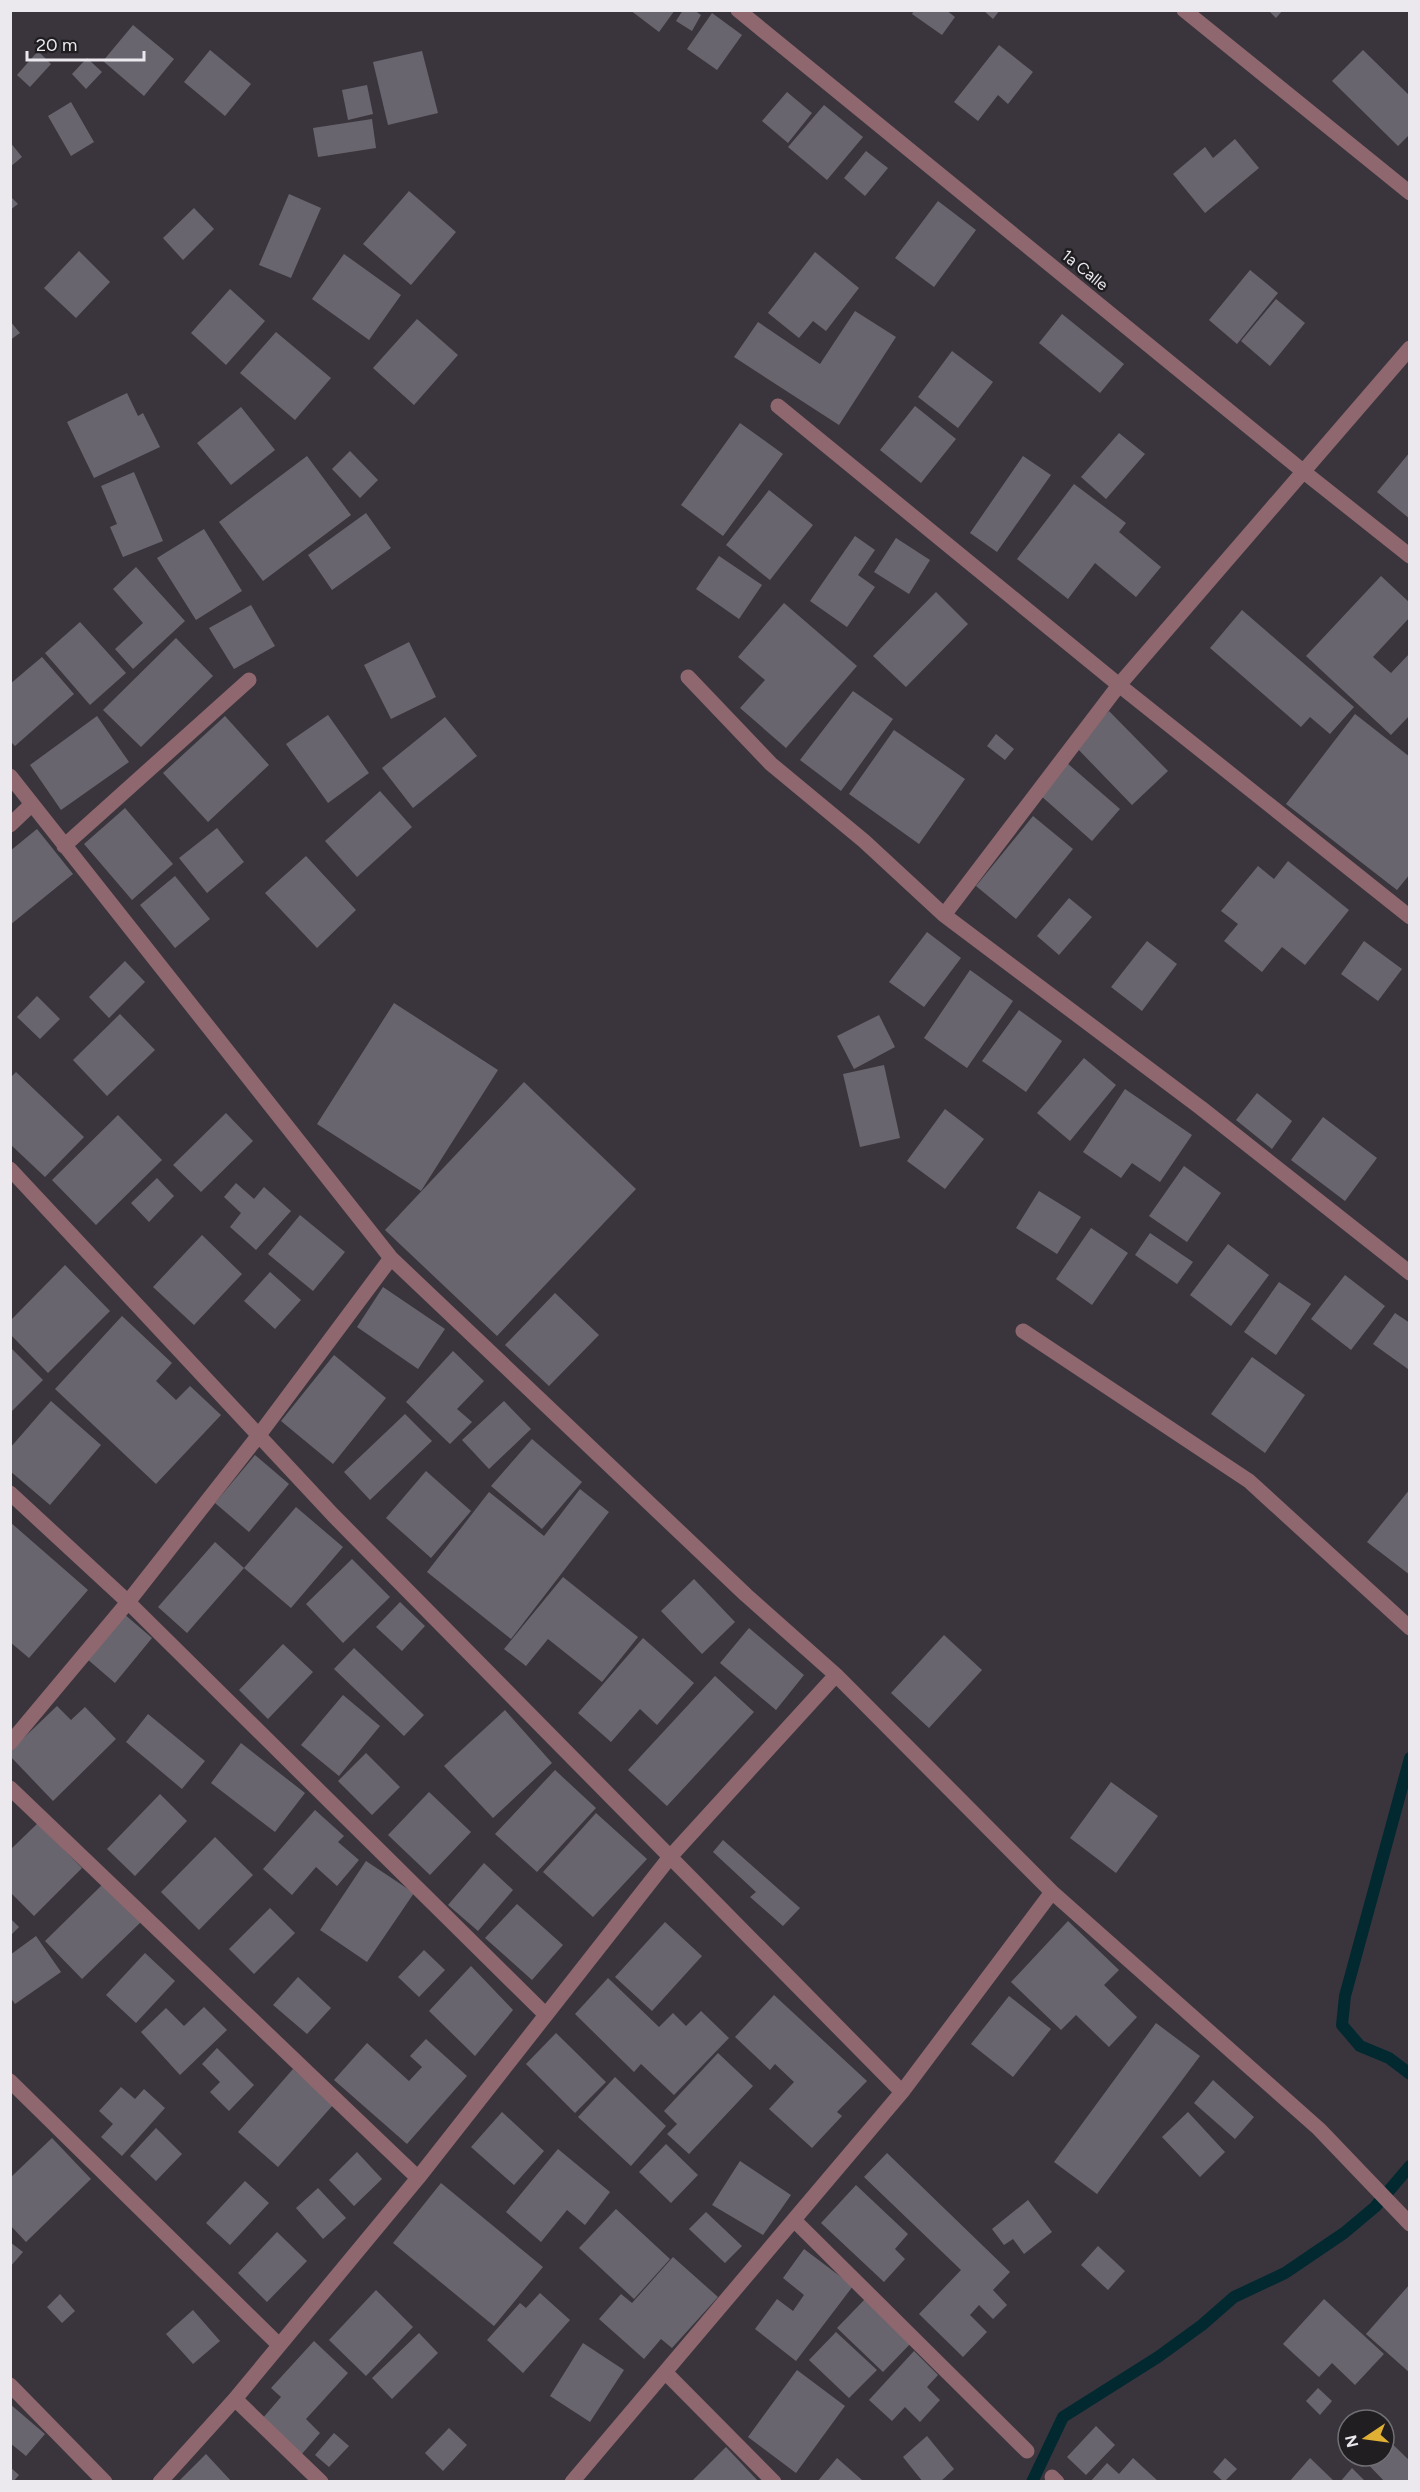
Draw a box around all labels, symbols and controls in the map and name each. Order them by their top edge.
scale bar [27,24,144,62]
text: 20 m [36,34,77,56]
street label: 1a Calle [1058,246,1112,295]
north arrow [1336,2408,1396,2468]
text: N [1341,2433,1363,2449]

